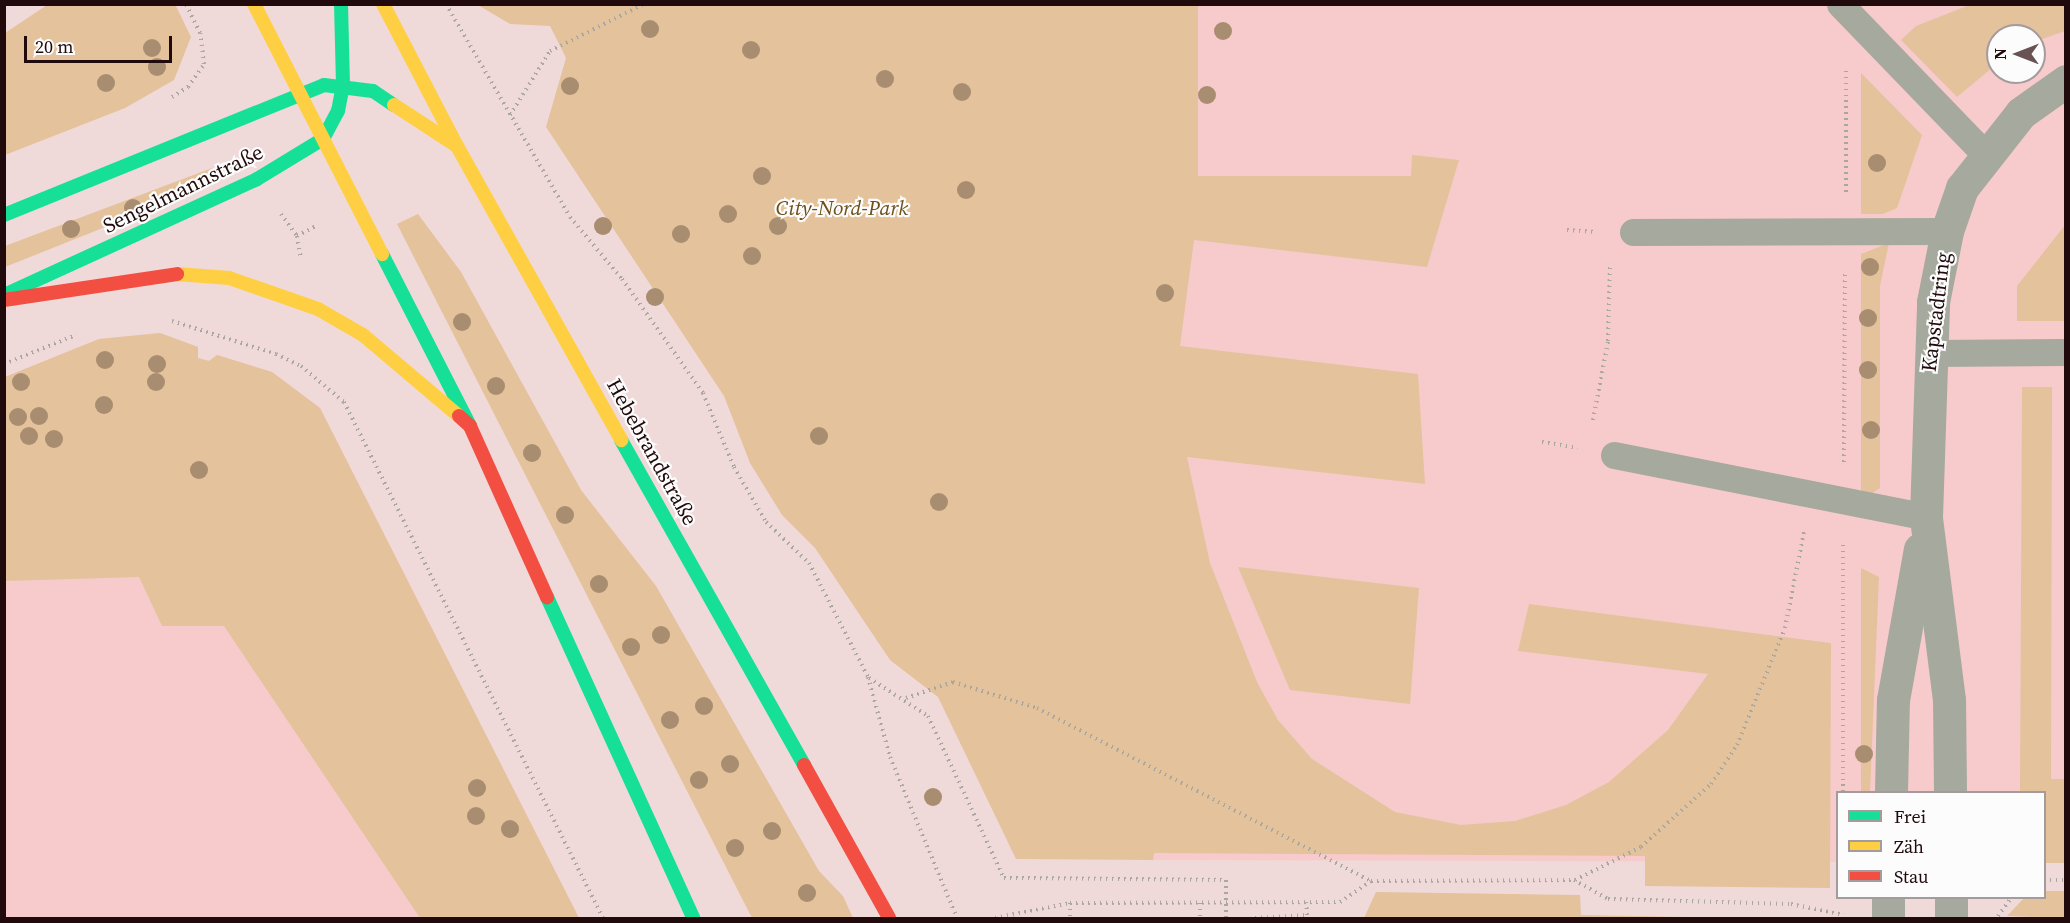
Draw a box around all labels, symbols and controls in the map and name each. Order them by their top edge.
scale bar [27,24,176,62]
north arrow [1986,24,2046,84]
text: 20 m [35,34,73,59]
text: N [1989,48,2011,60]
street label: Sengelmannstraße [99,139,267,239]
park label: City-Nord-Park [776,195,908,221]
street label: Kapstadtring [1916,251,1956,373]
street label: Hebebrandstraße [601,374,703,530]
legend [1836,791,2046,899]
text: Frei [1894,804,1926,829]
text: Zäh [1894,834,1924,859]
text: Stau [1894,864,1929,889]

